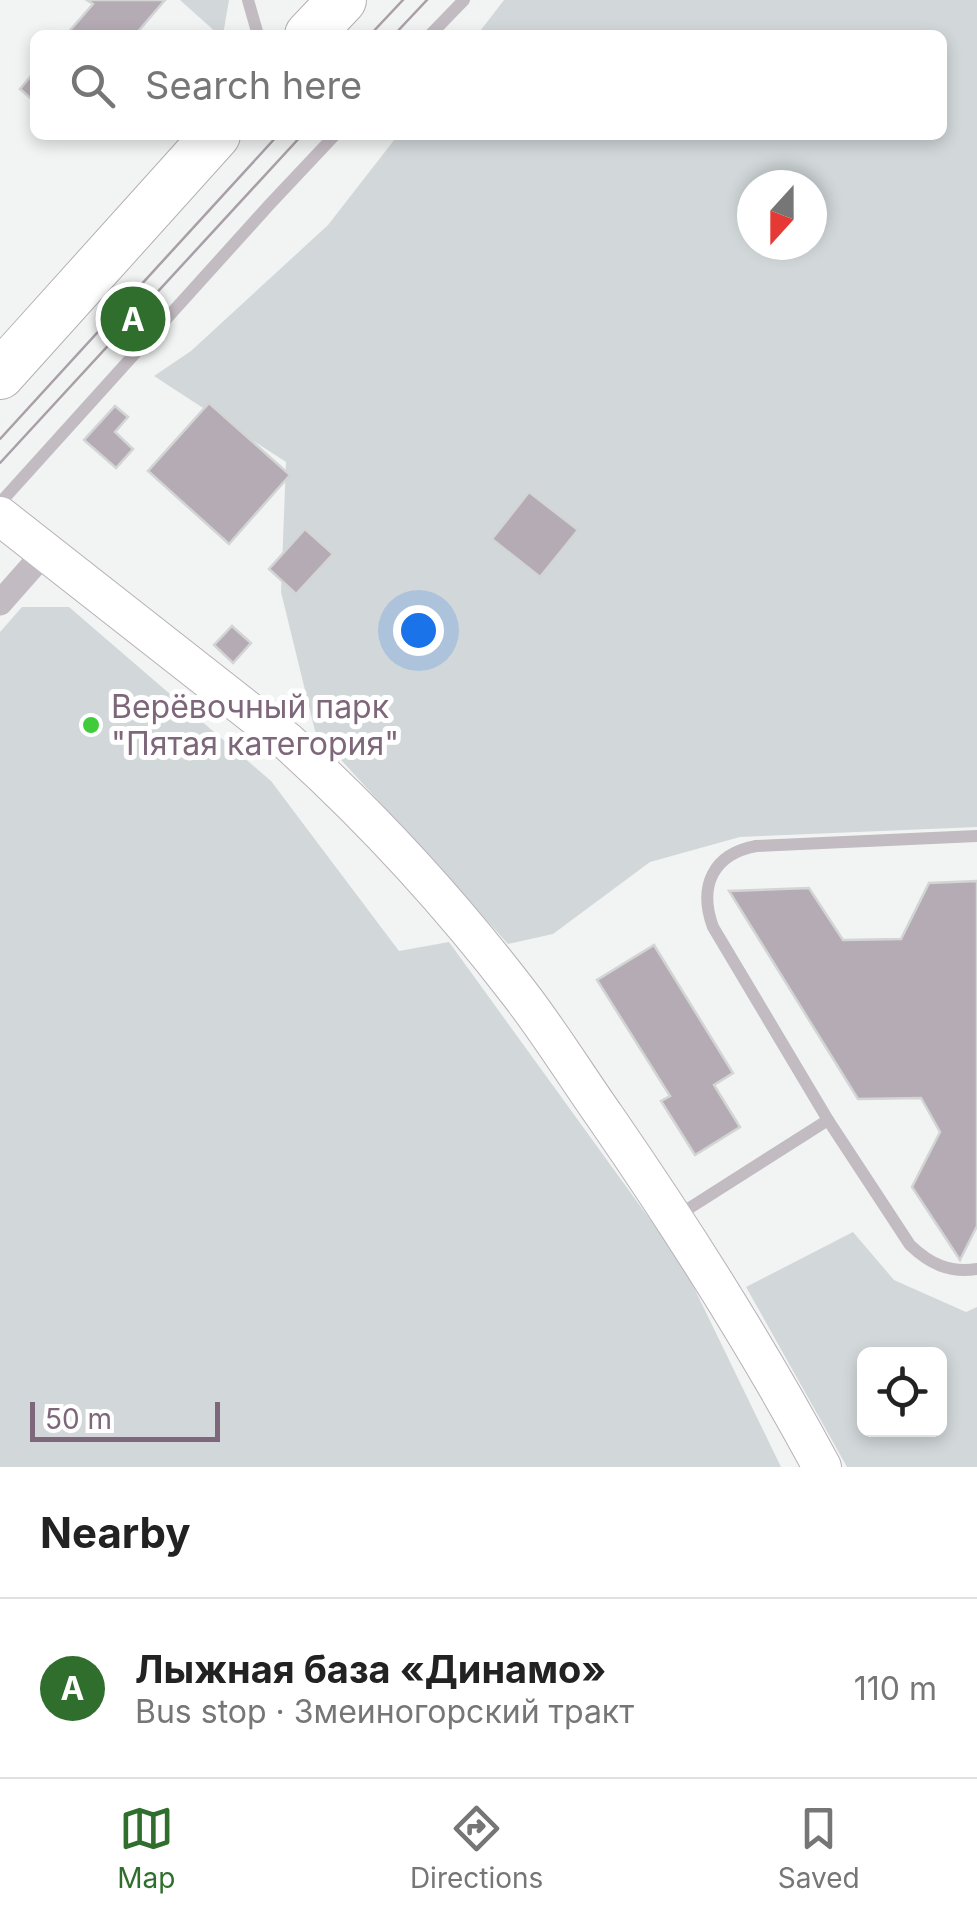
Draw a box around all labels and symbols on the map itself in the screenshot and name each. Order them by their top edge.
north arrow [737,170,827,260]
pin: A [100,282,166,356]
your location [393,605,444,656]
place label: Верёвочный парк "Пятая категория" [111,687,399,763]
marker: Верёвочный парк "Пятая категория" [80,714,102,736]
scale bar [30,1397,220,1442]

